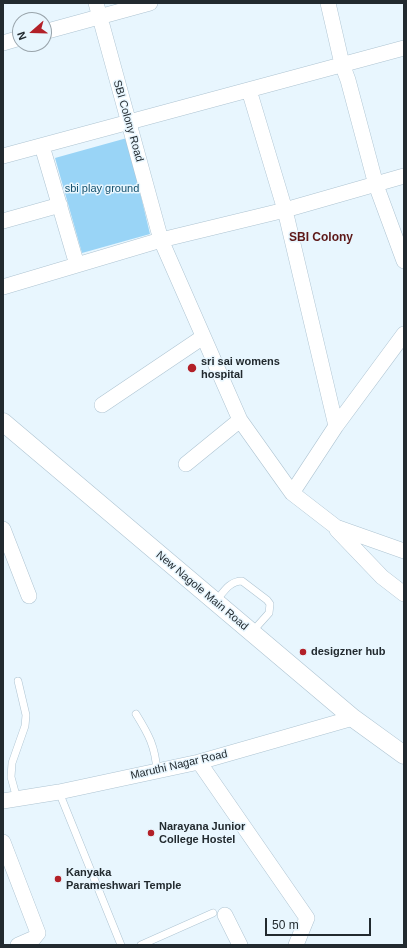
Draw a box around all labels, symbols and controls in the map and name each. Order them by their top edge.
north arrow [12,12,52,52]
text: N [15,30,29,42]
street label: SBI Colony Road [110,79,146,163]
park label: sbi play ground [65,182,139,196]
district label: SBI Colony [289,231,353,245]
place label: sri sai womens hospital [201,355,280,381]
marker: sri sai womens hospital [186,362,198,374]
street label: New Nagole Main Road [153,549,251,633]
place label: desigzner hub [311,645,386,659]
marker: desigzner hub [298,647,308,657]
street label: Maruthi Nagar Road [129,747,229,783]
place label: Narayana Junior College Hostel [159,820,245,846]
marker: Narayana Junior College Hostel [146,828,156,838]
place label: Kanyaka Parameshwari Temple [66,866,181,892]
marker: Kanyaka Parameshwari Temple [53,874,63,884]
scale bar [267,910,373,936]
text: 50 m [272,918,299,932]

